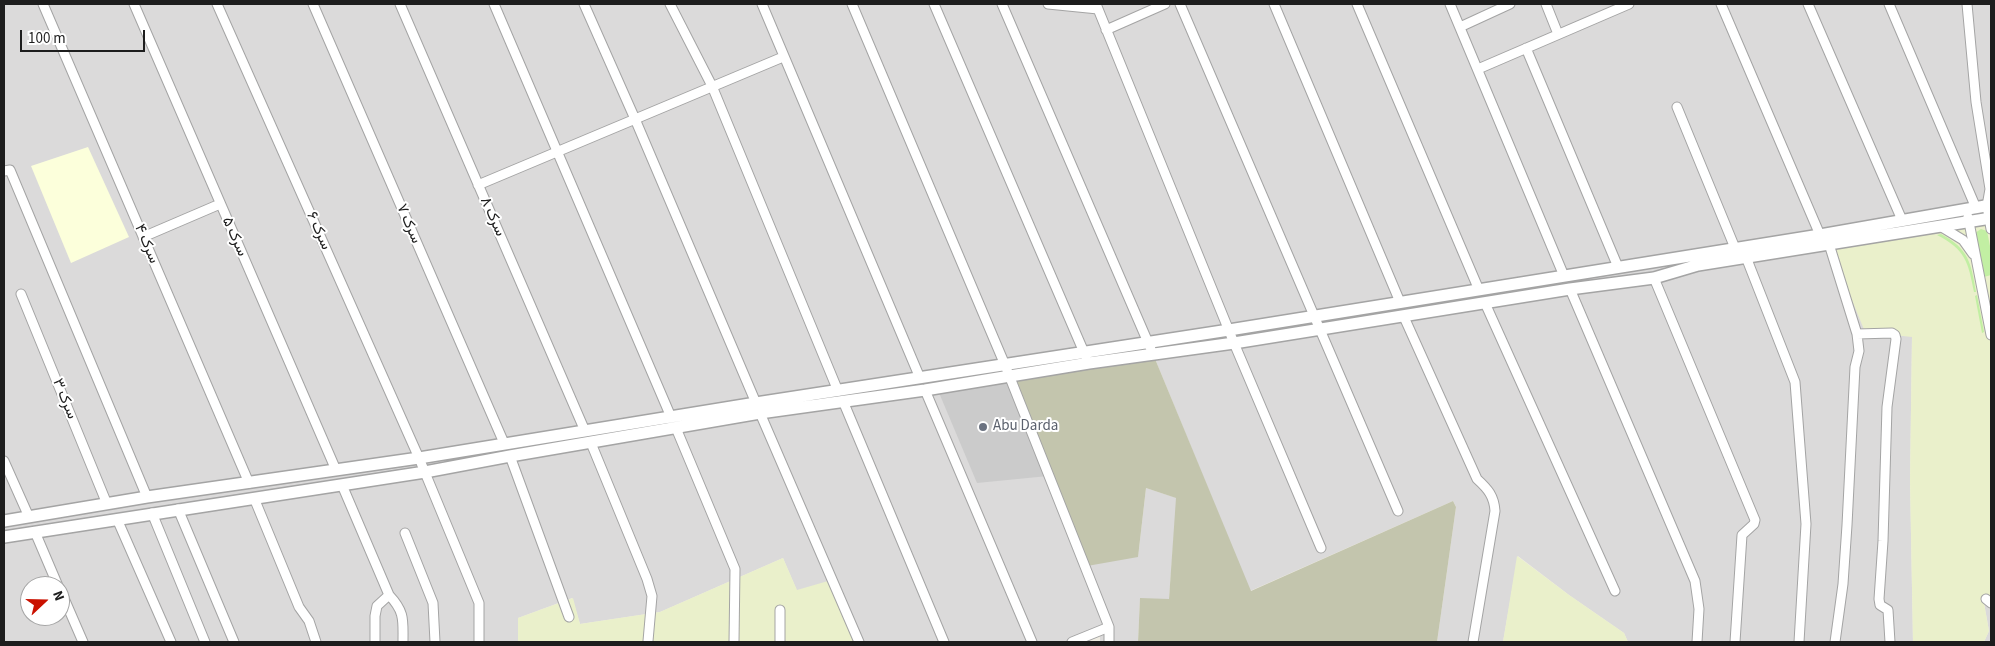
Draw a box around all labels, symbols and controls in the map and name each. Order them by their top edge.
scale bar [22,20,148,52]
text: 100 m [28,28,66,49]
street label: سرک ۸ [475,195,509,239]
street label: سرک ۷ [392,202,424,246]
street label: سرک ۶ [302,209,334,253]
street label: سرک ۵ [217,215,251,259]
street label: سرک ۴ [130,222,162,266]
street label: سرک ۳ [48,376,80,422]
place label: Abu Darda [993,418,1058,436]
marker: Abu Darda [977,421,989,433]
north arrow [20,576,70,626]
text: N [47,588,69,604]

